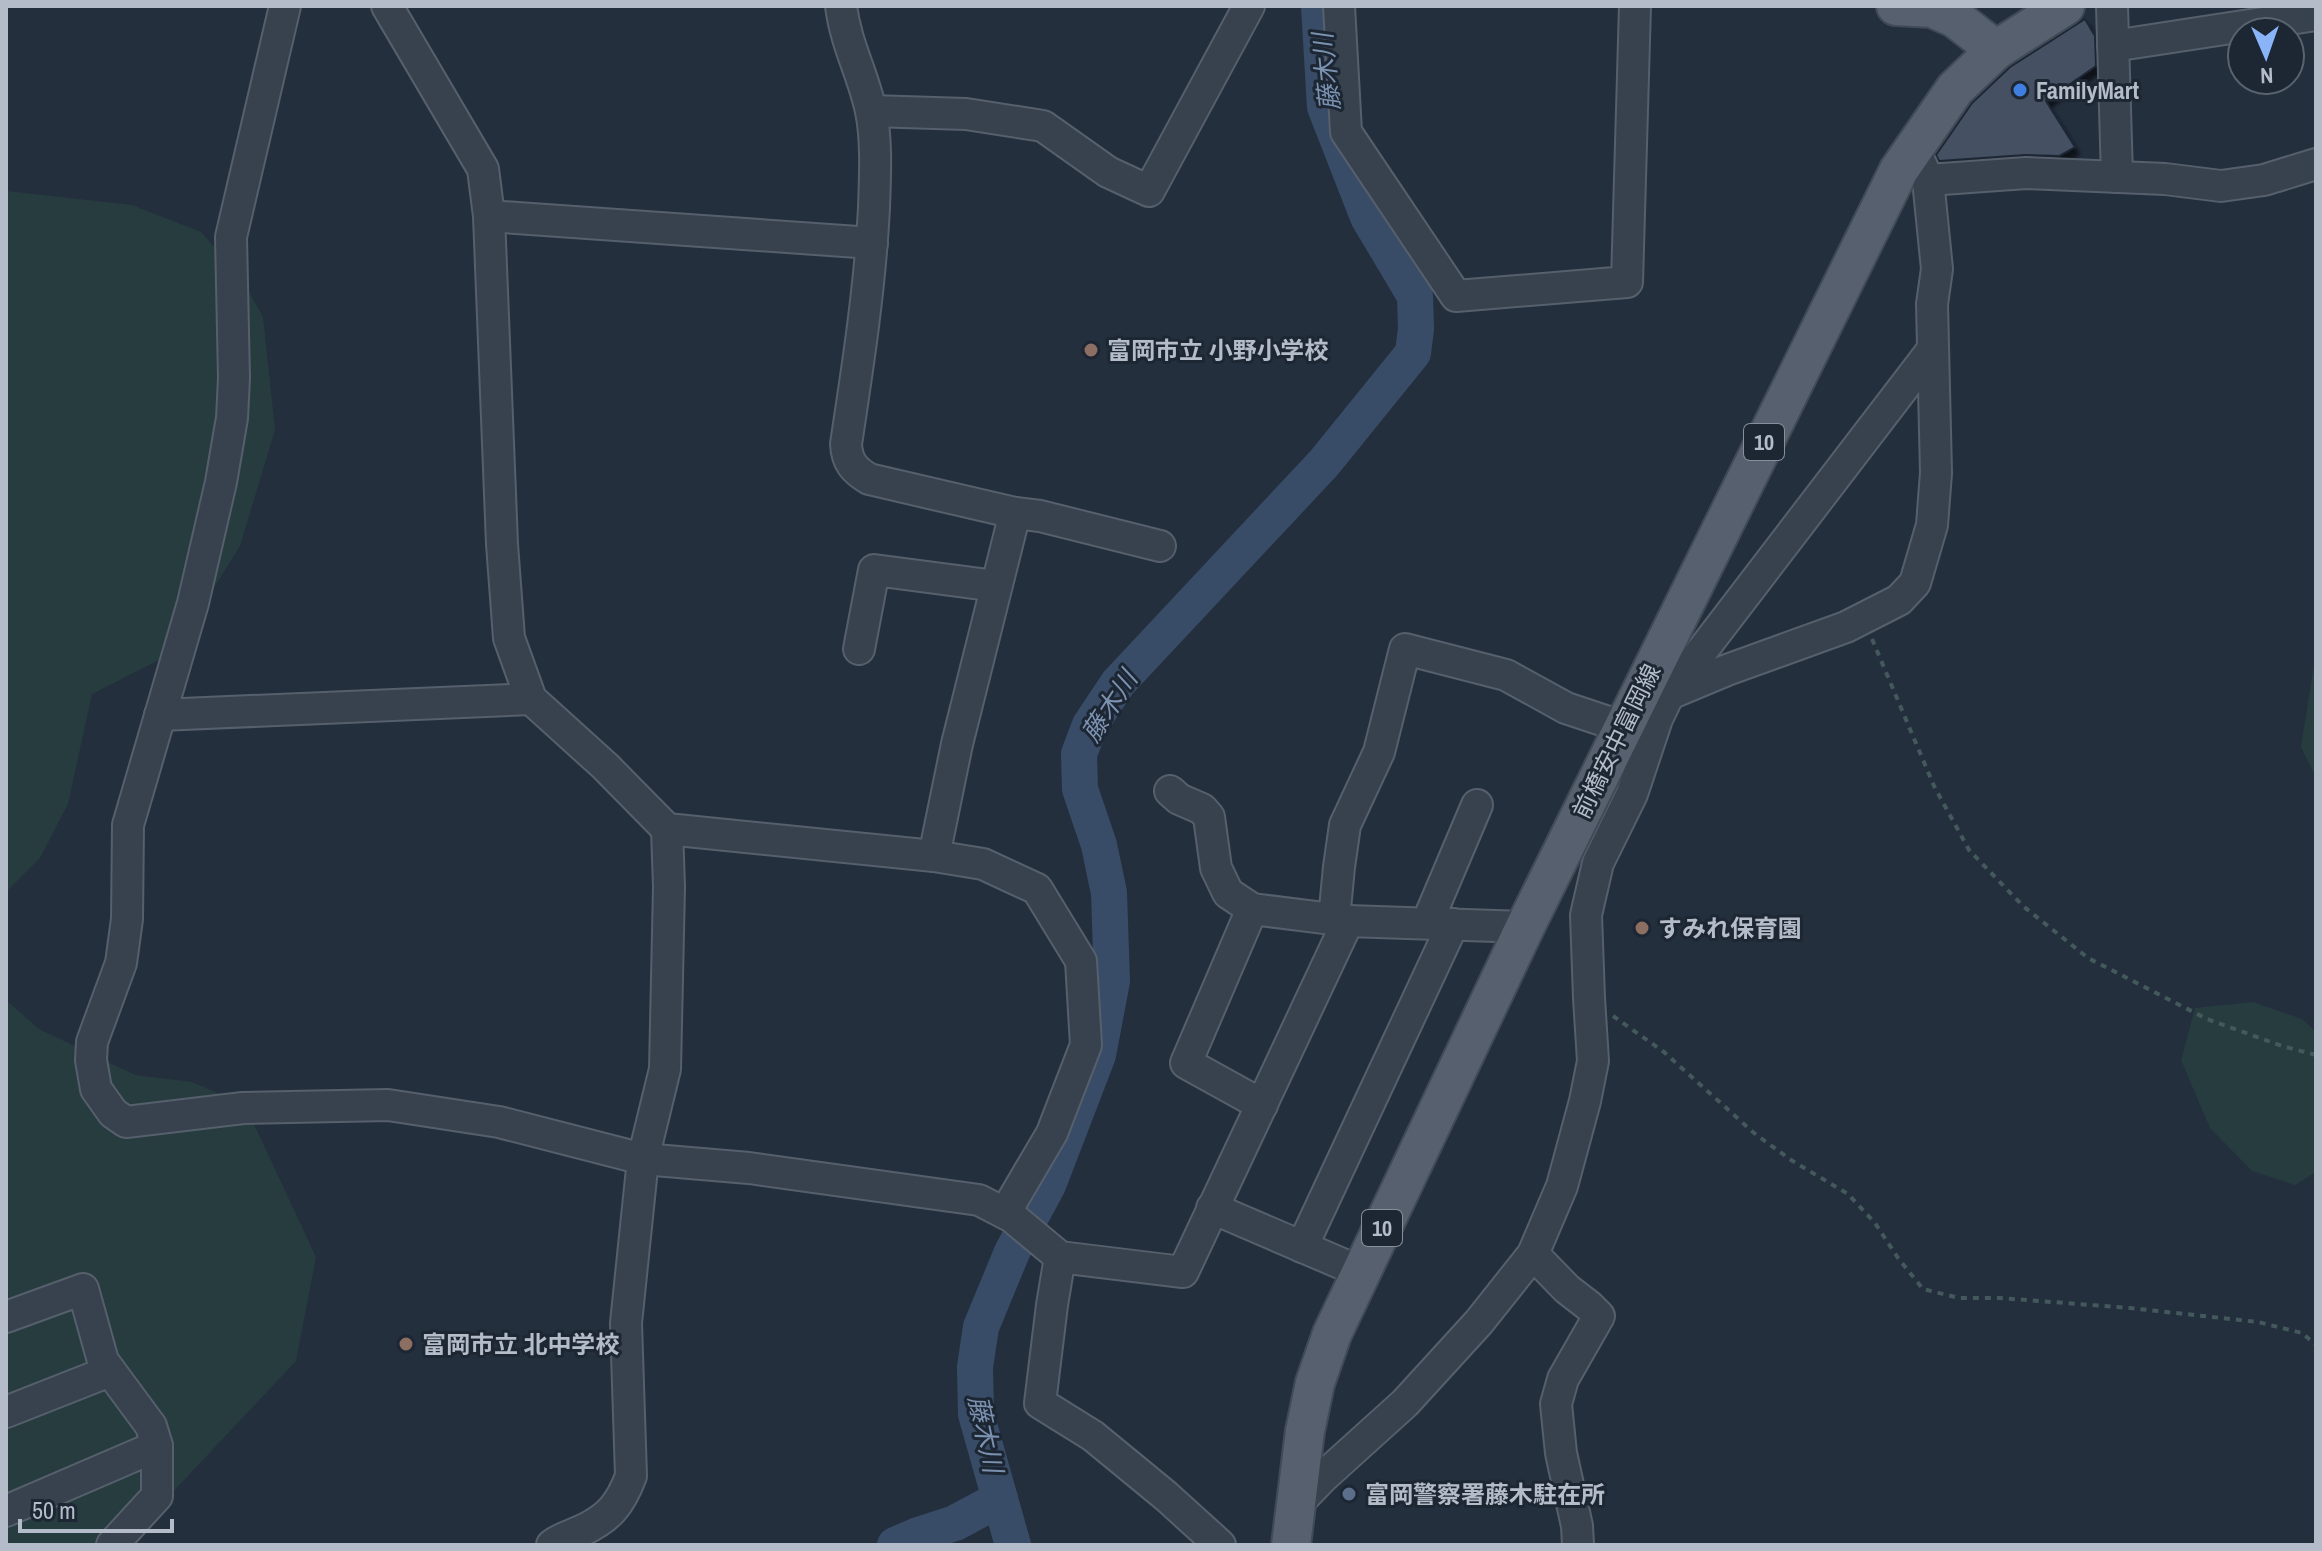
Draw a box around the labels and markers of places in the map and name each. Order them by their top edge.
place label: FamilyMart [2036,74,2139,106]
marker: FamilyMart [2011,81,2029,99]
place label: 富岡市立 小野小学校 [1107,334,1328,366]
marker: 富岡市立 小野小学校 [1082,341,1100,359]
place label: すみれ保育園 [1658,912,1802,944]
marker: すみれ保育園 [1633,919,1651,937]
place label: 富岡市立 北中学校 [422,1328,619,1360]
marker: 富岡市立 北中学校 [397,1335,415,1353]
place label: 富岡警察署藤木駐在所 [1365,1478,1605,1510]
marker: 富岡警察署藤木駐在所 [1340,1485,1358,1503]

